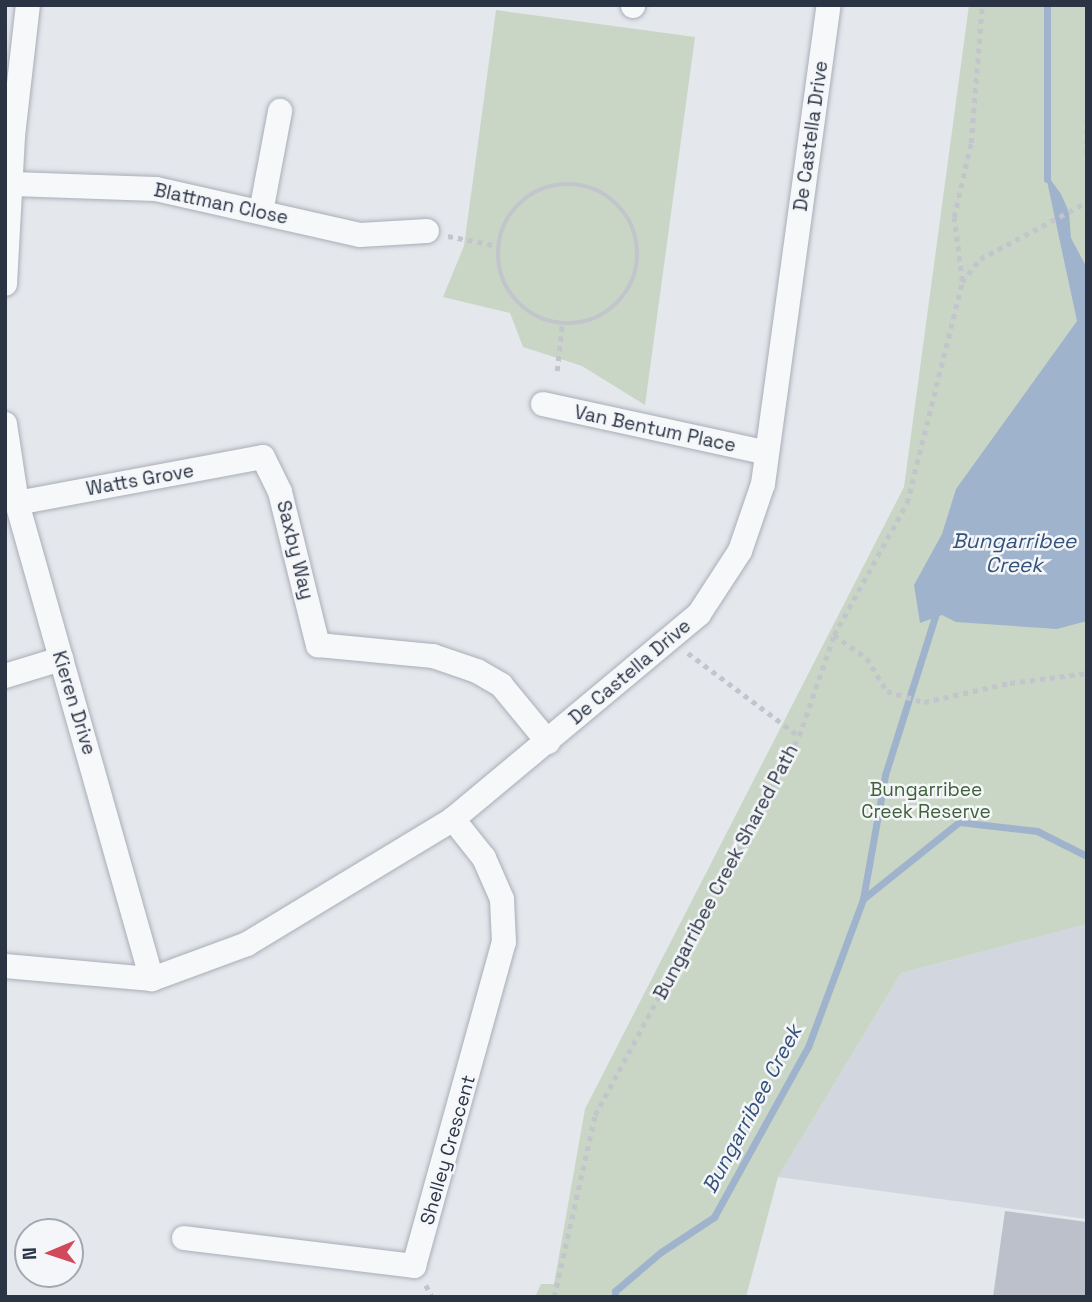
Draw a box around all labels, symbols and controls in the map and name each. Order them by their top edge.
street label: De Castella Drive [789,59,833,213]
street label: Blattman Close [152,179,290,229]
street label: Van Bentum Place [572,401,738,457]
street label: Watts Grove [84,459,196,501]
street label: Saxby Way [272,498,318,602]
water label: Bungarribee Creek [952,528,1076,578]
street label: De Castella Drive [565,614,695,730]
street label: Kieren Drive [47,648,101,758]
street label: Bungarribee Creek Shared Path [649,741,803,1003]
park label: Bungarribee Creek Reserve [861,779,991,823]
water label: Bungarribee Creek [697,1020,807,1198]
street label: Shelley Crescent [416,1073,480,1227]
north arrow [14,1218,84,1288]
text: N [17,1247,42,1260]

